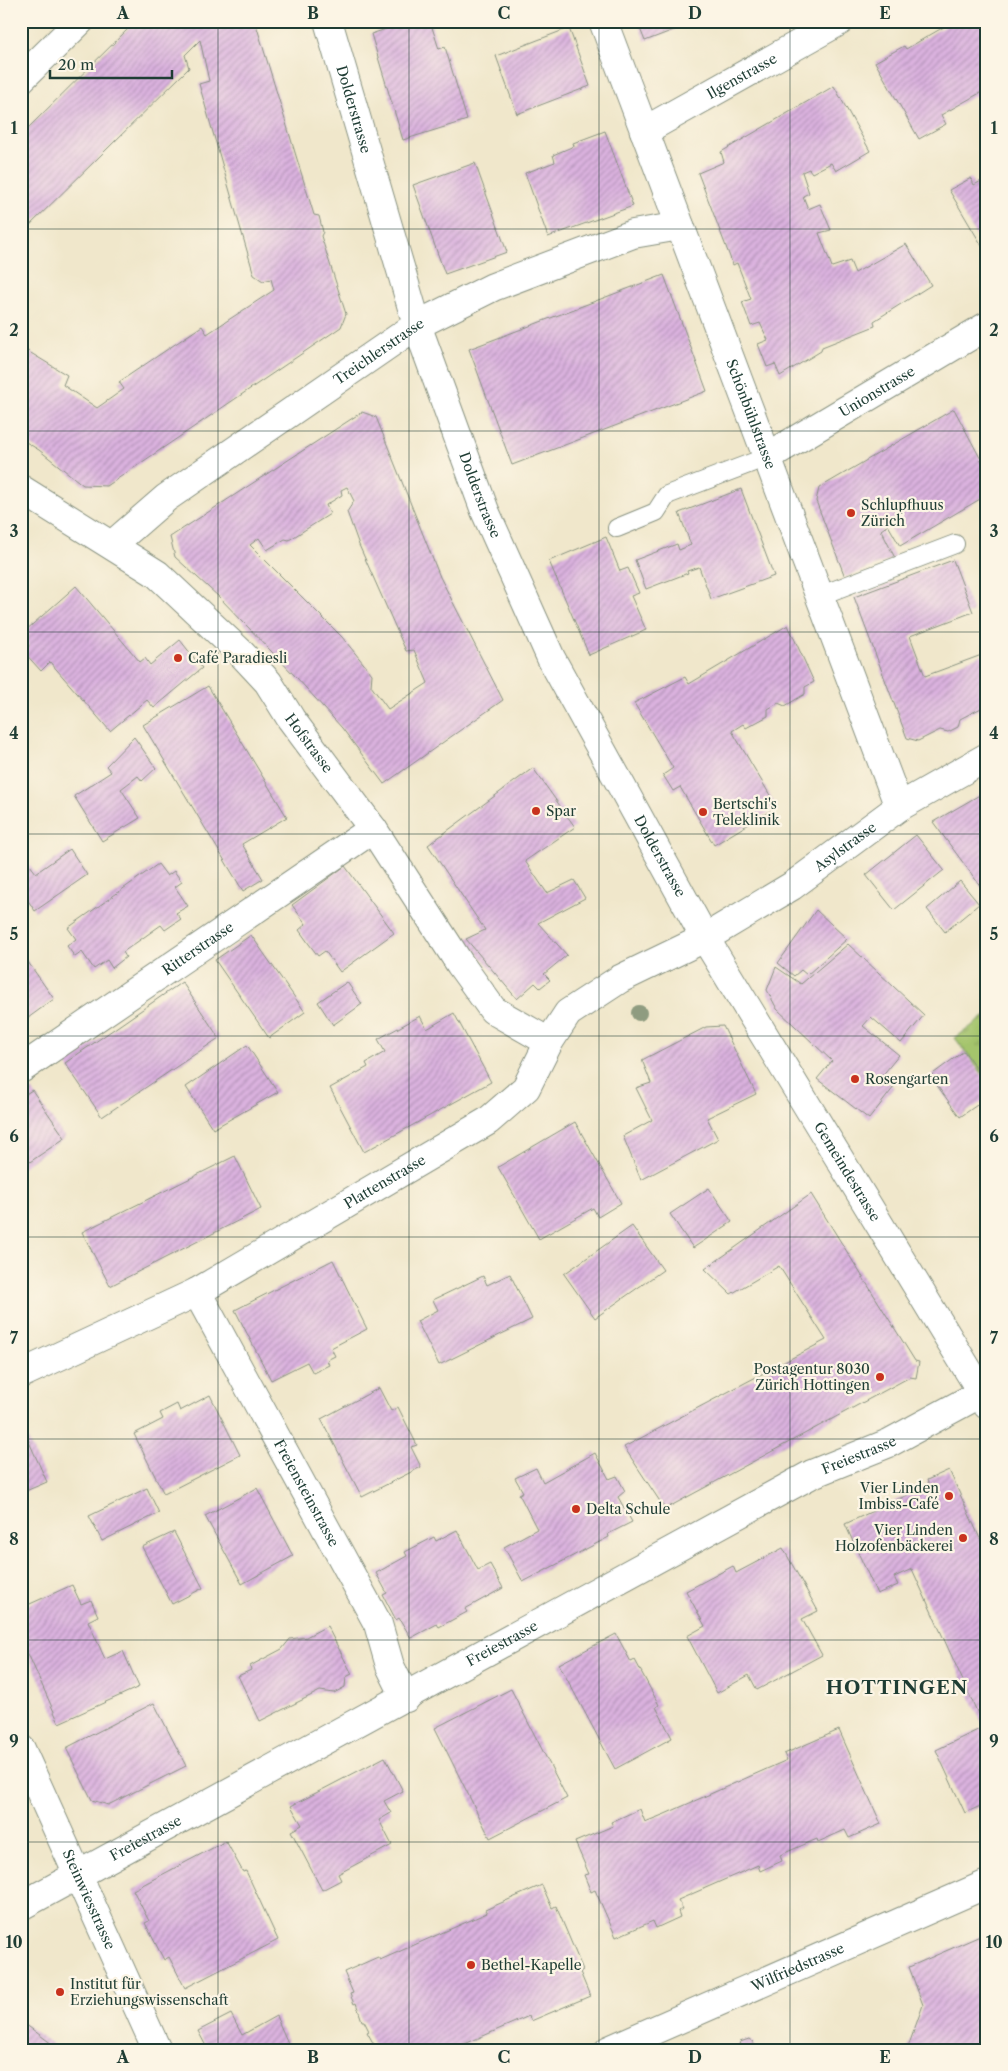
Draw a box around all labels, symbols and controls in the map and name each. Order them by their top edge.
text: A [116,3,130,23]
text: B [307,3,319,23]
text: C [498,3,510,23]
text: D [688,3,702,23]
text: E [879,3,891,23]
scale bar [50,48,172,80]
street label: Ilgenstrasse [703,49,780,103]
text: 20 m [58,55,94,74]
street label: Dolderstrasse [332,63,375,155]
text: 1 [10,118,18,138]
text: 1 [990,118,998,138]
street label: Treichlerstrasse [330,314,427,389]
text: 2 [9,320,19,340]
text: 2 [989,320,999,340]
street label: Schönbühlstrasse [722,357,780,472]
street label: Unionstrasse [836,362,918,421]
street label: Dolderstrasse [455,450,505,541]
place label: Schlupfhuus Zürich [861,496,944,530]
marker: Schlupfhuus Zürich [845,507,857,519]
text: 3 [9,521,19,541]
text: 3 [989,521,999,541]
place label: Café Paradiesli [188,649,287,667]
marker: Café Paradiesli [172,652,184,664]
street label: Hofstrasse [281,710,337,777]
text: 4 [9,723,19,743]
text: 4 [989,723,999,743]
place label: Bertschi's Teleklinik [713,795,781,829]
place label: Spar [546,802,576,820]
marker: Spar [530,805,542,817]
marker: Bertschi's Teleklinik [697,806,709,818]
street label: Dolderstrasse [630,812,690,900]
street label: Asylstrasse [810,818,880,876]
street label: Ritterstrasse [159,918,237,979]
text: 5 [10,924,19,944]
text: 5 [990,924,999,944]
place label: Rosengarten [865,1070,949,1088]
marker: Rosengarten [849,1073,861,1085]
street label: Gemeindestrasse [810,1118,885,1225]
text: 6 [9,1126,19,1146]
text: 6 [989,1126,999,1146]
street label: Plattenstrasse [341,1151,429,1213]
text: 7 [10,1328,19,1348]
text: 7 [990,1328,999,1348]
place label: Postagentur 8030 Zürich Hottingen [754,1360,870,1394]
marker: Postagentur 8030 Zürich Hottingen [874,1371,886,1383]
street label: Freiestrasse [819,1432,900,1478]
street label: Freiensteinstrasse [270,1436,343,1550]
place label: Vier Linden Imbiss-Café [859,1479,939,1513]
marker: Vier Linden Imbiss-Café [943,1490,955,1502]
place label: Delta Schule [586,1500,671,1518]
marker: Delta Schule [570,1503,582,1515]
place label: Vier Linden Holzofenbäckerei [835,1521,953,1555]
text: 8 [9,1529,19,1549]
text: 8 [989,1529,999,1549]
marker: Vier Linden Holzofenbäckerei [957,1532,969,1544]
street label: Freiestrasse [463,1616,541,1670]
district label: HOTTINGEN [826,1676,968,1699]
text: 9 [9,1731,19,1751]
text: 9 [989,1731,999,1751]
street label: Freiestrasse [107,1811,185,1865]
street label: Steinwiesstrasse [59,1846,119,1952]
text: 10 [5,1932,23,1952]
text: 10 [985,1932,1003,1952]
street label: Wilfriedstrasse [747,1939,847,1996]
place label: Bethel-Kapelle [481,1956,582,1974]
marker: Bethel-Kapelle [465,1959,477,1971]
place label: Institut für Erziehungswissenschaft [70,1975,229,2009]
marker: Institut für Erziehungswissenschaft [54,1986,66,1998]
text: A [116,2047,130,2067]
text: B [307,2047,319,2067]
text: C [498,2047,510,2067]
text: D [688,2047,702,2067]
text: E [879,2047,891,2067]

